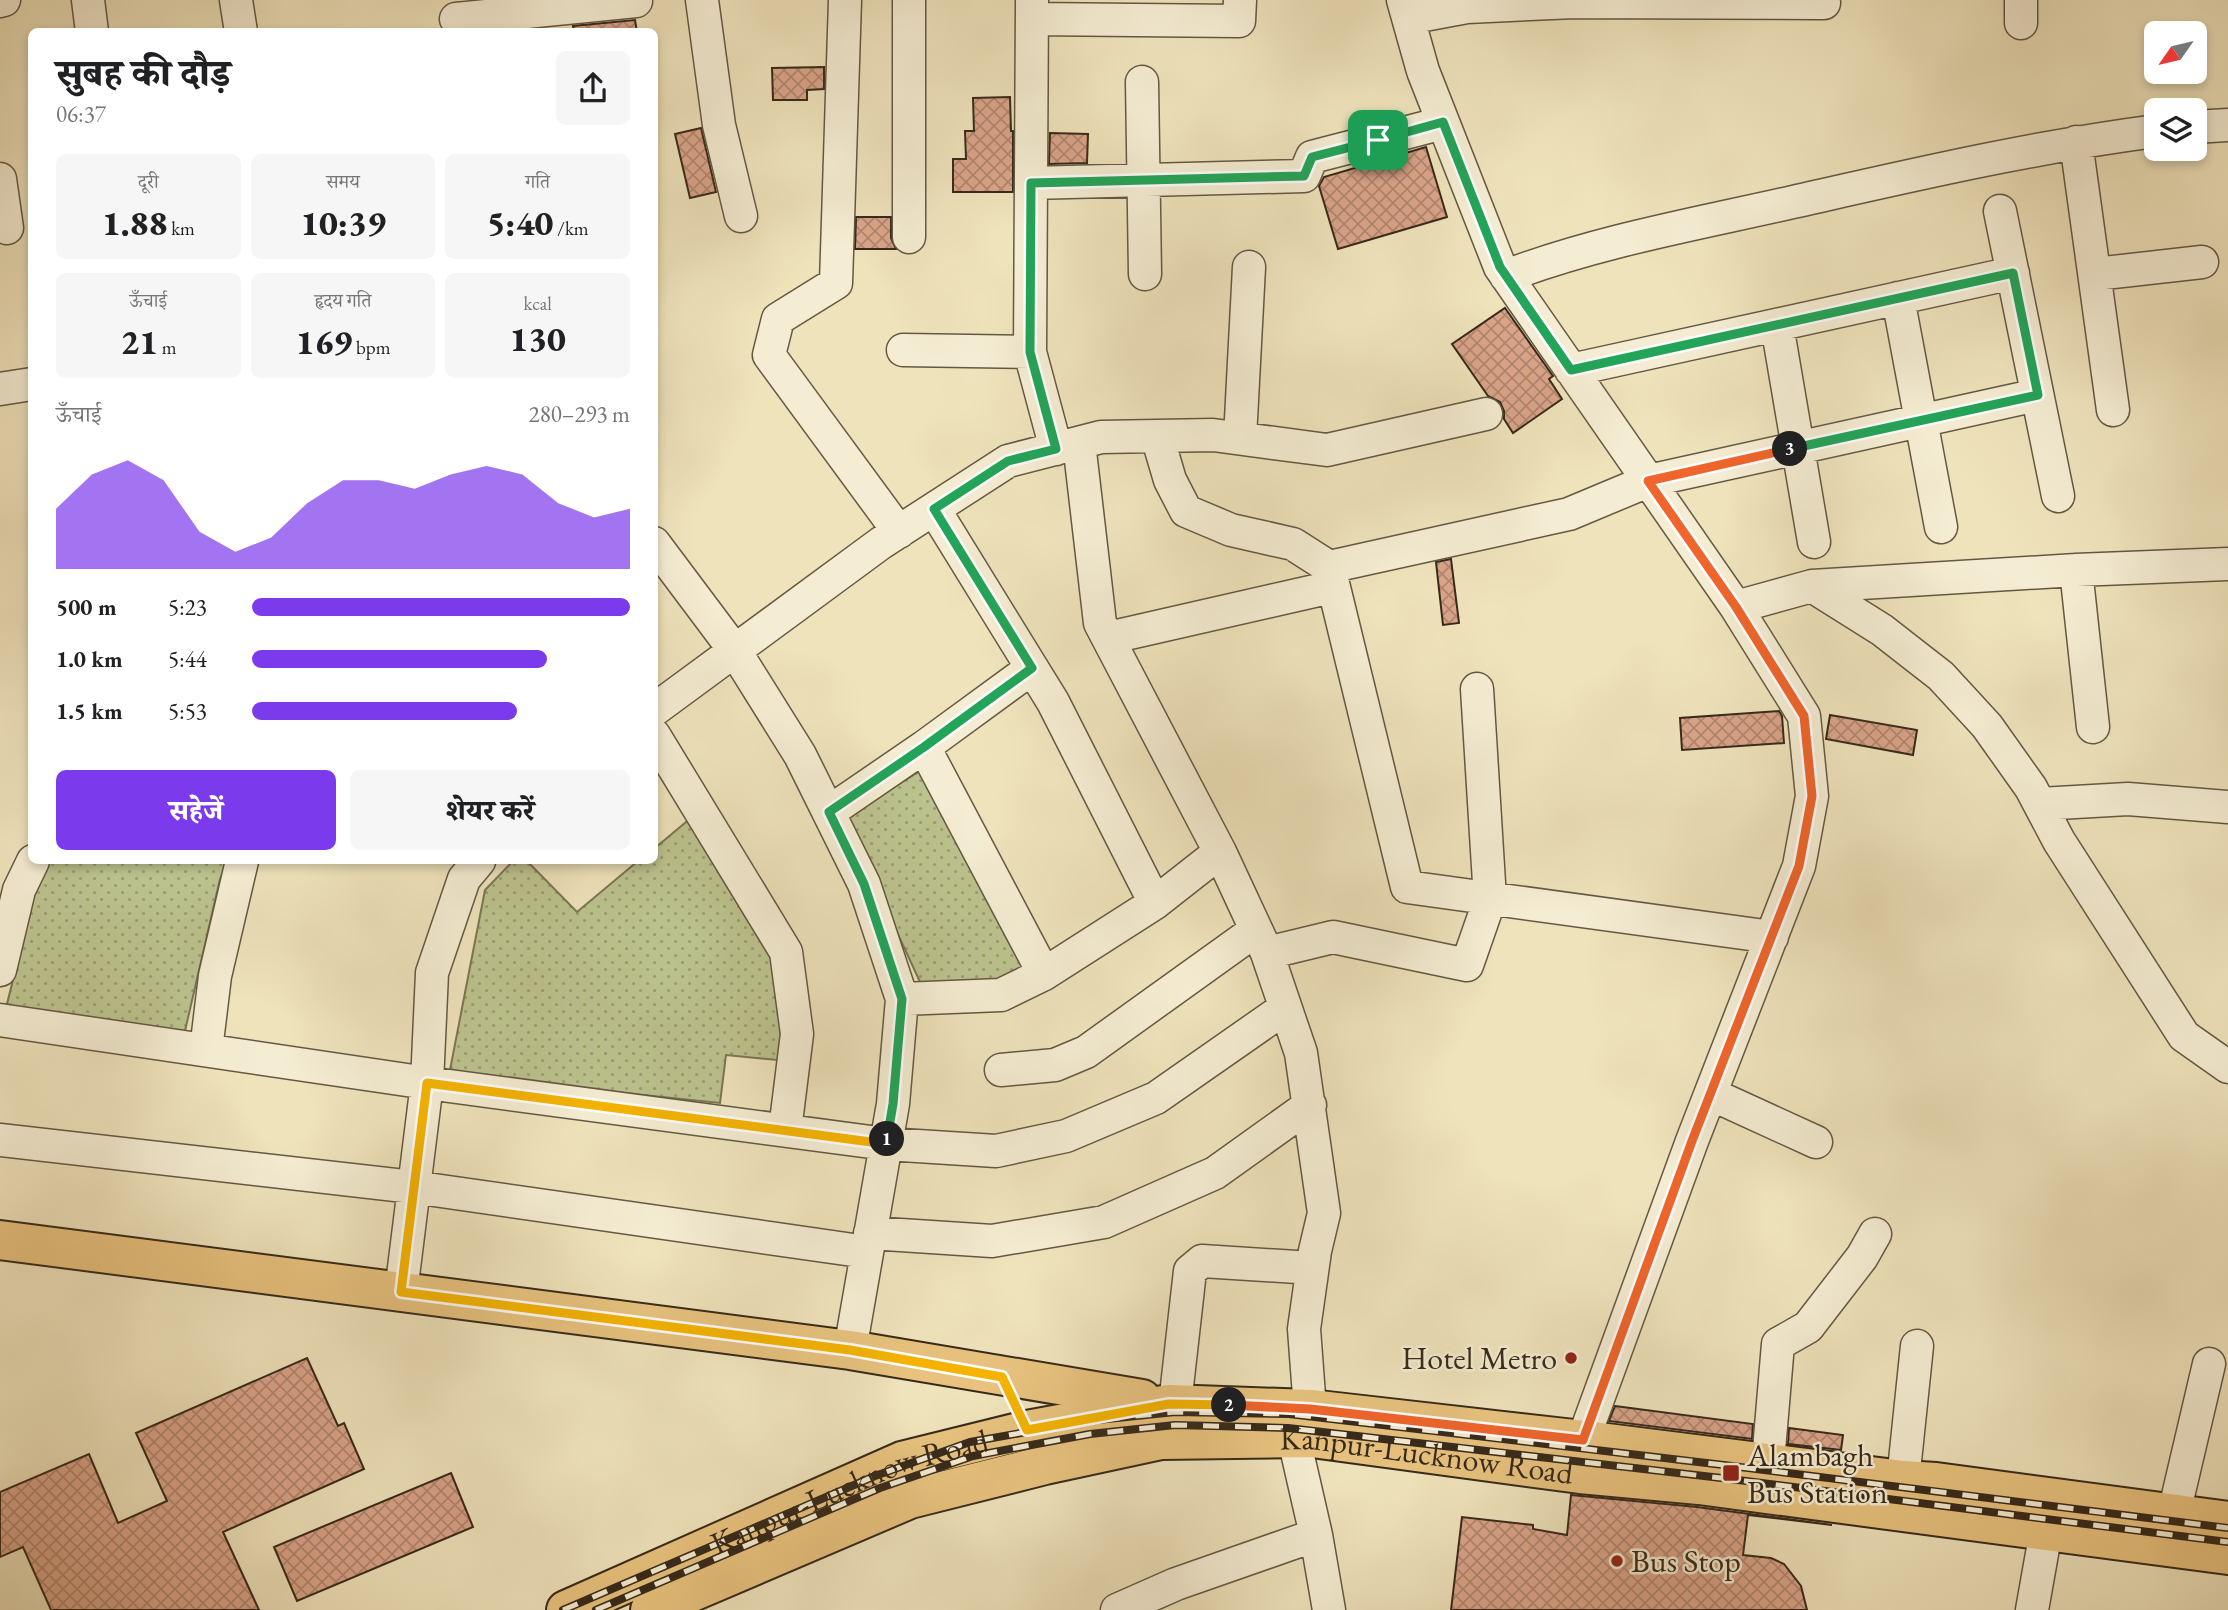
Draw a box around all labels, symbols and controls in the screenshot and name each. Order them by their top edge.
north arrow [2144,21,2207,84]
map controls [2144,21,2207,161]
text: सुबह की दौड़ [56,48,231,97]
button: share [556,51,630,125]
button: layers [2144,98,2207,161]
text: 06:37 [56,99,106,129]
pin [1348,110,1408,170]
icon: arrive [1359,121,1397,159]
text: दूरी [138,169,159,194]
text: समय [326,169,360,194]
text: गति [525,169,550,194]
text: 1.88 [102,200,167,245]
text: 10:39 [300,200,386,245]
text: 5:40 [487,200,554,245]
text: km [167,216,195,241]
text: /km [554,216,589,241]
text: ऊँचाई [130,288,167,313]
text: हृदय गति [314,288,372,313]
text: kcal [523,291,552,316]
text: 130 [509,316,566,361]
text: 21 [120,319,158,364]
text: 169 [296,319,352,364]
text: m [158,335,177,360]
text: bpm [352,335,390,360]
text: ऊँचाई [56,399,101,429]
text: 280–293 m [529,399,630,429]
pin: 3 [1772,432,1808,466]
text: 3 [1784,436,1795,461]
text: 500 m [56,592,117,622]
text: 5:23 [168,592,207,622]
text: 1.0 km [56,644,123,674]
text: 5:44 [168,644,207,674]
text: 1.5 km [56,696,123,726]
text: 5:53 [168,696,207,726]
button: सहेजें [56,770,336,850]
button: शेयर करें [350,770,630,850]
pin: 1 [870,1122,904,1156]
text: 1 [881,1126,892,1151]
place label: Hotel Metro [1401,1337,1557,1379]
marker: Hotel Metro [1563,1350,1579,1366]
pin: 2 [1212,1388,1246,1422]
text: 2 [1223,1392,1234,1417]
street label: Kanpur-Lucknow Road [1279,1417,1576,1494]
street label: Kanpur-Lucknow Road [704,1419,994,1564]
place label: Alambagh Bus Station [1746,1434,1888,1513]
marker: Alambagh Bus Station [1721,1463,1741,1483]
place label: Bus Stop [1631,1540,1741,1582]
marker: Bus Stop [1609,1553,1625,1569]

